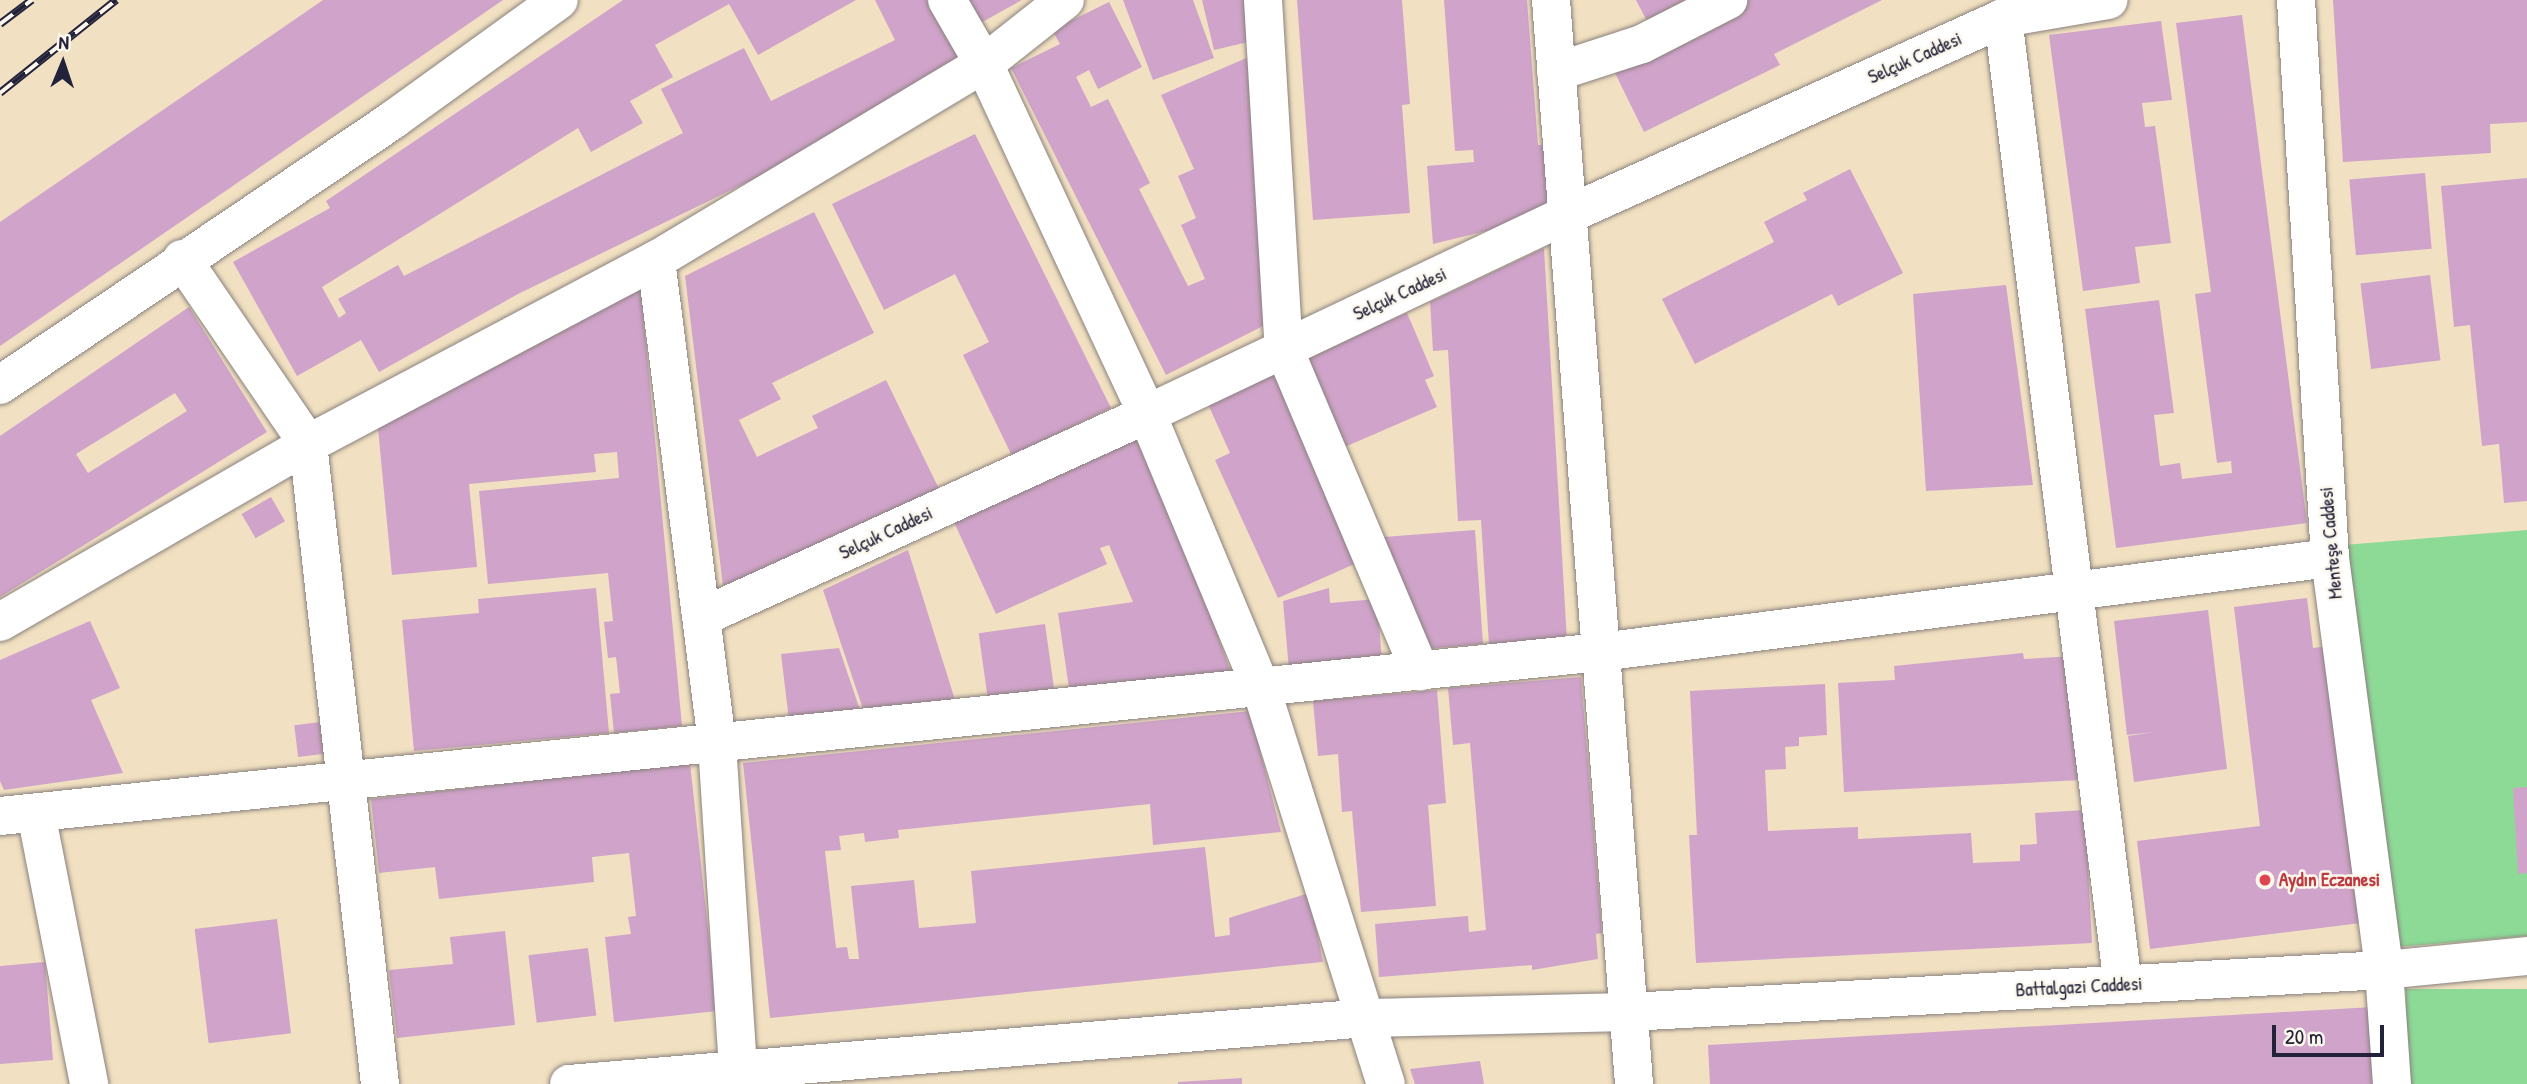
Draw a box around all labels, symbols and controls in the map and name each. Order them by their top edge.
street label: Selçuk Caddesi [1865,27,1965,89]
north arrow [28,28,98,98]
text: N [58,29,69,55]
street label: Selçuk Caddesi [1350,262,1450,326]
street label: Menteşe Caddesi [2315,486,2347,600]
street label: Selçuk Caddesi [836,501,936,565]
place label: Aydın Eczanesi [2279,869,2380,891]
marker: Aydın Eczanesi [2257,872,2273,888]
street label: Battalgazi Caddesi [2015,972,2143,1002]
scale bar [2275,1010,2387,1054]
text: 20 m [2285,1022,2323,1051]

